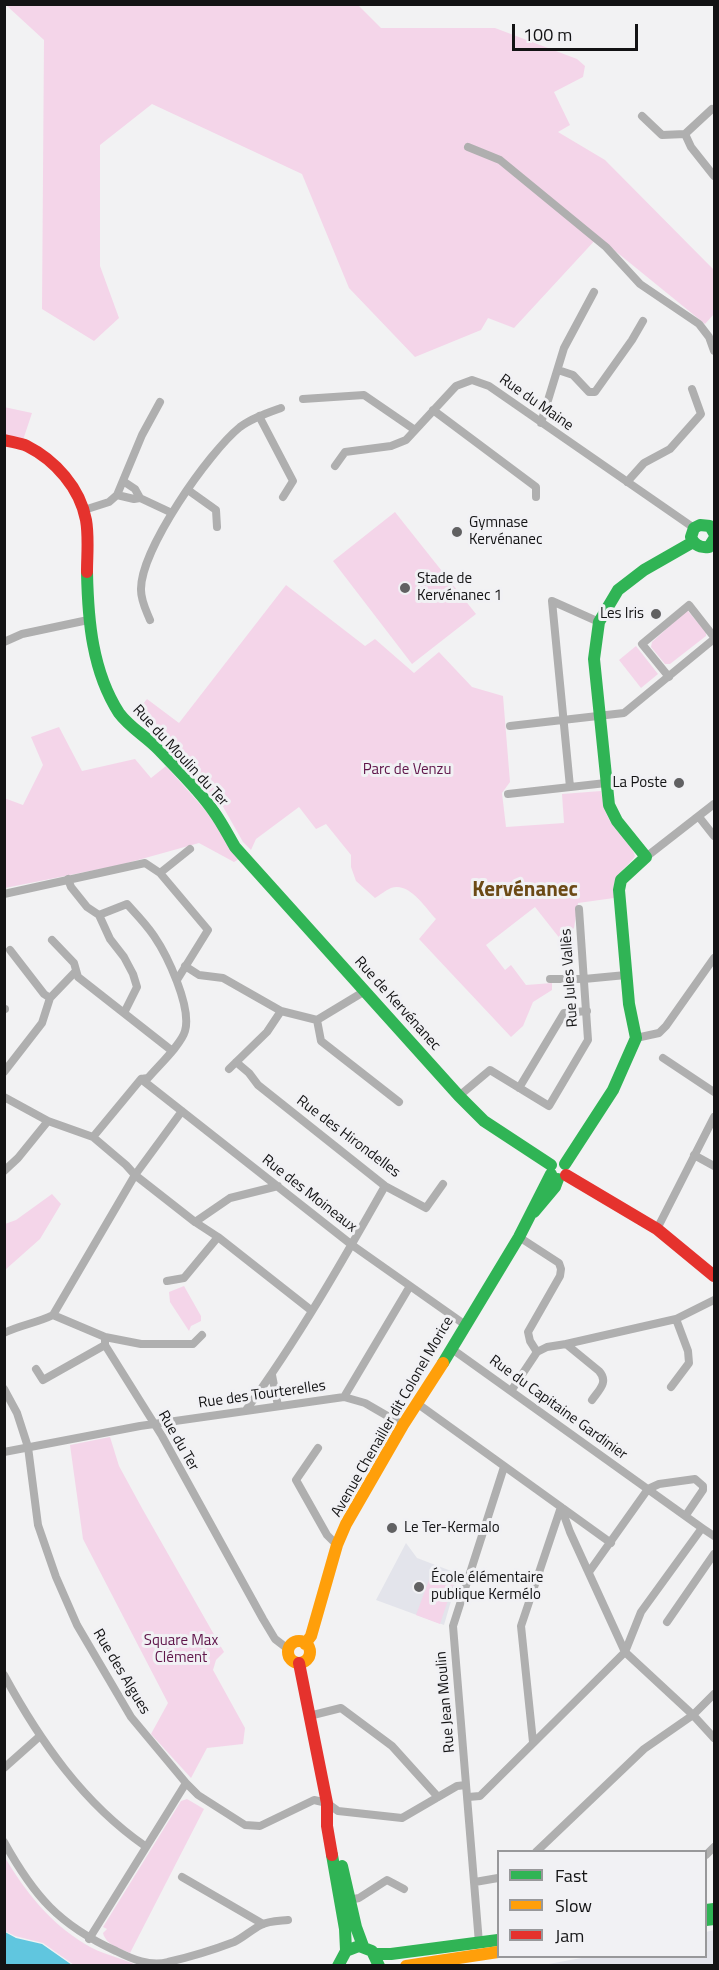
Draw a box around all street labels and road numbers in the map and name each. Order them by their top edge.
street label: Rue du Maine [496,371,576,435]
street label: Rue du Moulin du Ter [128,702,232,810]
street label: Rue Jules Vallès [558,928,582,1028]
street label: Rue de Kervénanec [350,953,444,1055]
street label: Rue des Hirondelles [293,1092,403,1182]
street label: Rue des Moineaux [258,1151,360,1237]
street label: Avenue Chenailler dit Colonel Morice [328,1314,458,1520]
street label: Rue du Capitaine Gardinier [485,1352,631,1464]
street label: Rue des Tourterelles [197,1377,327,1413]
street label: Rue du Ter [154,1408,202,1474]
street label: Rue des Algues [88,1626,154,1718]
street label: Rue Jean Moulin [433,1650,459,1754]

